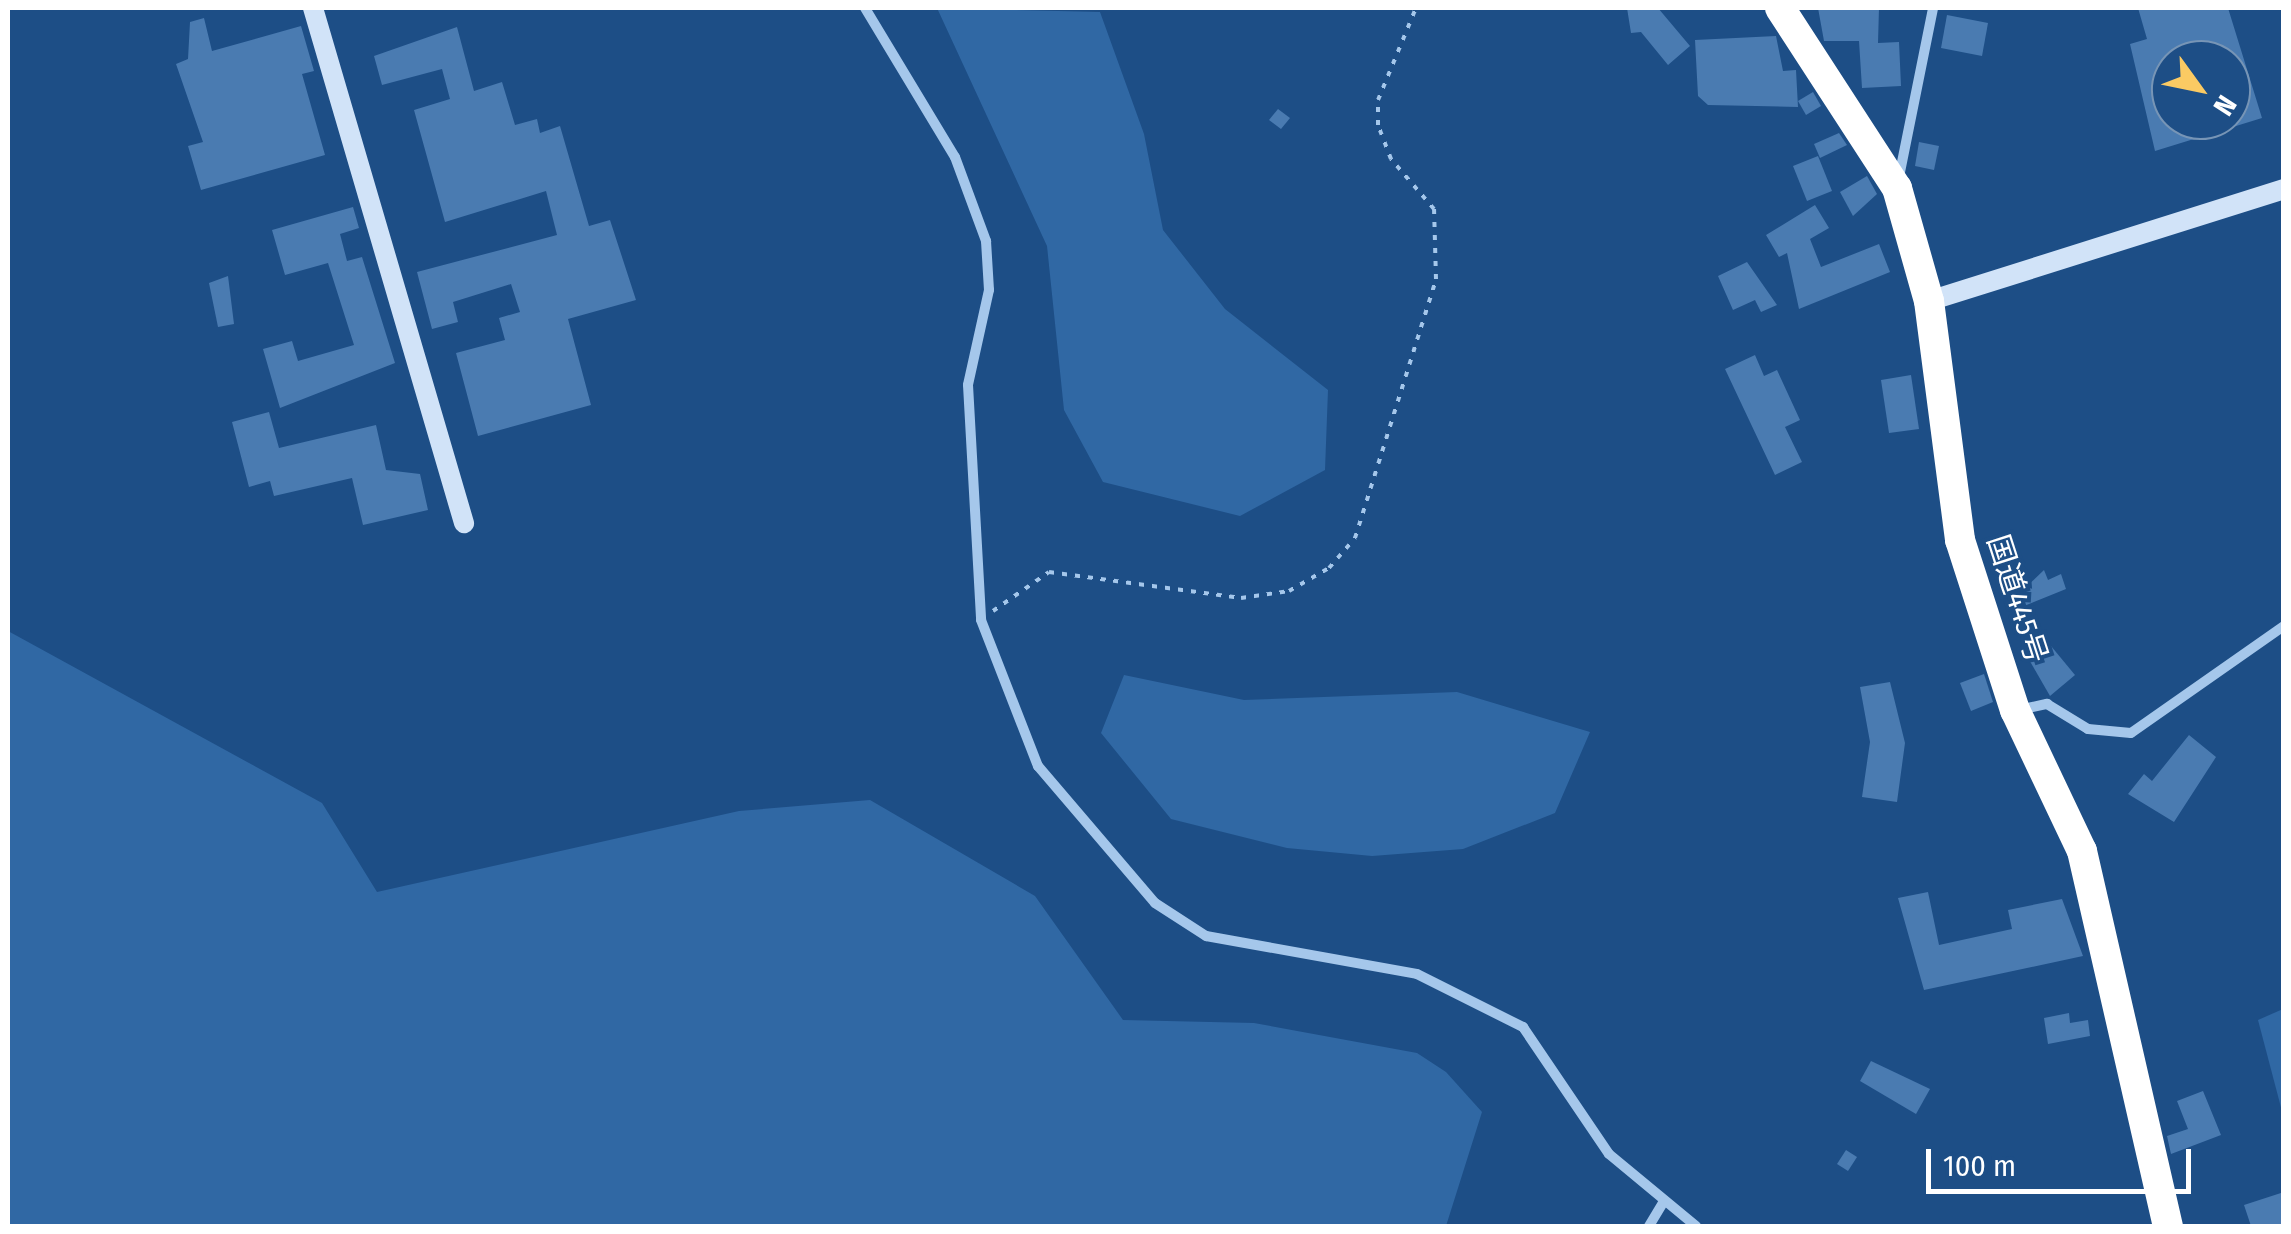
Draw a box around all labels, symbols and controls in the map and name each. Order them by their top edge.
north arrow [2151,40,2251,140]
text: N [2206,89,2243,122]
street label: 国道445号 [1979,530,2055,668]
scale bar [1931,1129,2196,1191]
text: 100 m [1943,1148,2016,1184]

